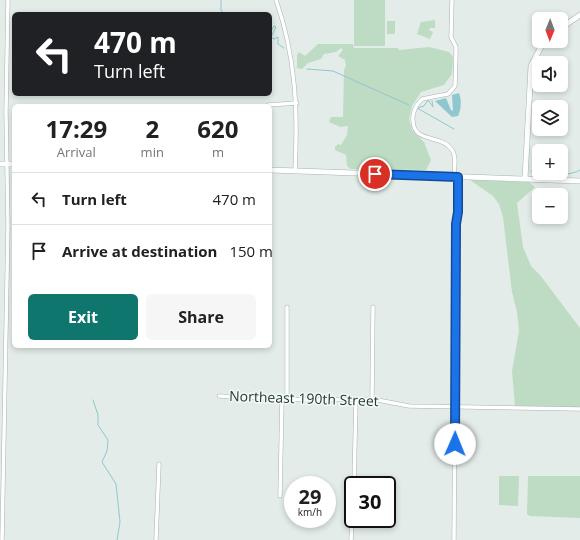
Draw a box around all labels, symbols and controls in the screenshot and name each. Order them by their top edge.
north arrow [532,12,568,48]
map controls [532,12,568,224]
text: 470 m [94,23,177,61]
icon: left [28,28,80,80]
button: sound [532,56,568,92]
text: Turn left [94,59,165,83]
button: layers [532,100,568,136]
text: 17:29 [45,112,107,145]
text: 2 [145,112,159,145]
text: 620 [197,112,239,145]
text: Arrival [57,143,96,161]
text: min [141,143,164,161]
text: m [212,143,224,161]
button: + [532,144,568,180]
pin [358,157,392,191]
icon: arrive [364,163,386,185]
icon: left [28,188,50,210]
button: − [532,188,568,224]
text: Turn left [62,189,127,209]
text: 470 m [212,189,256,209]
icon: arrive [28,240,50,262]
text: Arrive at destination [62,241,217,261]
text: 150 m [229,241,273,261]
button: Exit [28,294,138,340]
button: Share [146,294,256,340]
street label: Northeast 190th Street [229,386,379,410]
position arrow [434,423,476,465]
speed limit sign: 30 [344,476,396,528]
text: 29 [299,483,321,510]
text: km/h [298,505,322,519]

